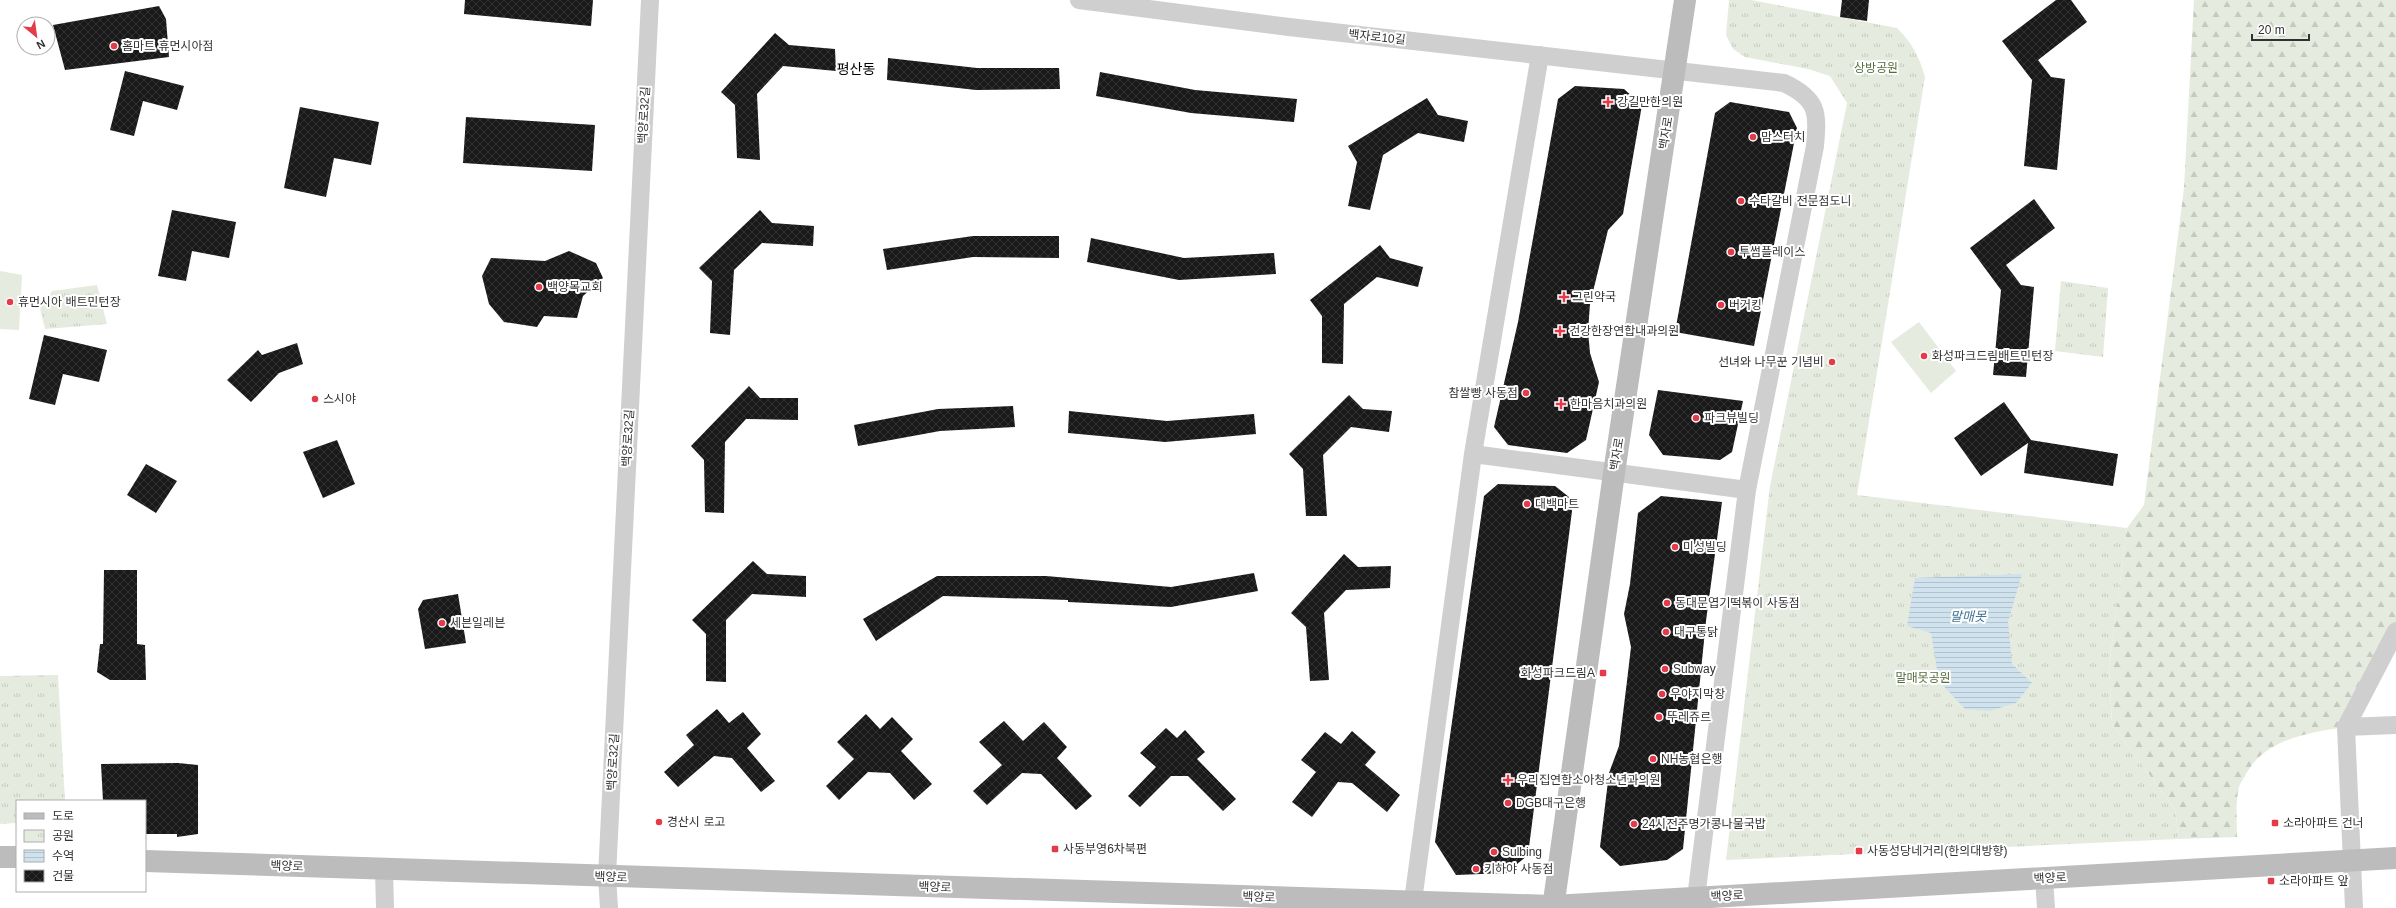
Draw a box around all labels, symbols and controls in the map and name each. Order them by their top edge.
north arrow [16,16,56,56]
scale bar [2252,16,2309,42]
text: 20 m [2258,23,2285,37]
street label: 백자로10길 [1348,27,1406,47]
text: N [34,38,47,52]
place label: 홈마트 휴먼시아점 [122,39,214,53]
marker: 홈마트 휴먼시아점 [109,41,119,51]
district label: 평산동 [837,61,875,77]
park label: 상방공원 [1854,61,1898,75]
street label: 백양로32길 [636,86,652,144]
place label: 강길만한의원 [1617,95,1683,109]
marker: 강길만한의원 [1602,96,1614,108]
street label: 백자로 [1656,116,1676,150]
place label: 맘스터치 [1761,130,1805,144]
marker: 맘스터치 [1748,132,1758,142]
place label: 수타갈비 전문점도니 [1749,194,1852,208]
marker: 수타갈비 전문점도니 [1736,196,1746,206]
place label: 투썸플레이스 [1739,245,1805,259]
marker: 투썸플레이스 [1726,247,1736,257]
place label: 백양목교회 [547,280,602,294]
marker: 백양목교회 [534,282,544,292]
place label: 그린약국 [1572,290,1616,304]
marker: 그린약국 [1559,292,1569,302]
place label: 휴먼시아 배트민턴장 [18,295,121,309]
marker: 휴먼시아 배트민턴장 [5,297,15,307]
place label: 버거킹 [1729,298,1762,312]
marker: 버거킹 [1716,300,1726,310]
place label: 건강한장연합내과의원 [1569,324,1679,338]
marker: 건강한장연합내과의원 [1554,325,1566,337]
place label: 화성파크드림배트민턴장 [1932,349,2053,363]
marker: 화성파크드림배트민턴장 [1919,351,1929,361]
place label: 선녀와 나무꾼 기념비 [1718,355,1824,369]
marker: 선녀와 나무꾼 기념비 [1827,357,1837,367]
place label: 참쌀빵 사동점 [1448,386,1518,400]
marker: 참쌀빵 사동점 [1521,388,1531,398]
place label: 스시야 [323,392,356,406]
marker: 스시야 [310,394,320,404]
place label: 한마음치과의원 [1570,397,1647,411]
marker: 한마음치과의원 [1555,398,1567,410]
street label: 백양로32길 [620,409,636,467]
place label: 파크뷰빌딩 [1704,411,1759,425]
marker: 파크뷰빌딩 [1691,413,1701,423]
street label: 백자로 [1607,437,1627,471]
place label: 대백마트 [1535,497,1579,511]
marker: 대백마트 [1522,499,1532,509]
place label: 미성빌딩 [1683,540,1727,554]
marker: 미성빌딩 [1670,542,1680,552]
place label: 동대문엽기떡볶이 사동점 [1675,596,1800,610]
marker: 동대문엽기떡볶이 사동점 [1662,598,1672,608]
water label: 말매못 [1950,609,1987,624]
place label: 세븐일레븐 [450,616,505,630]
marker: 세븐일레븐 [437,618,447,628]
place label: 대구통닭 [1674,625,1718,639]
marker: 대구통닭 [1661,627,1671,637]
place label: Subway [1673,662,1716,676]
marker: Subway [1660,664,1670,674]
place label: 화성파크드림A [1521,666,1595,680]
marker: 화성파크드림A [1598,668,1608,678]
park label: 말매못공원 [1895,671,1951,685]
place label: 우야지막창 [1670,687,1725,701]
marker: 우야지막창 [1657,689,1667,699]
place label: 뚜레쥬르 [1667,710,1711,724]
marker: 뚜레쥬르 [1654,712,1664,722]
street label: 백양로32길 [605,733,621,791]
place label: NH농협은행 [1661,752,1723,766]
marker: NH농협은행 [1648,754,1658,764]
place label: 우리집연합소아청소년과의원 [1517,773,1661,787]
marker: 우리집연합소아청소년과의원 [1502,774,1514,786]
place label: DGB대구은행 [1516,796,1586,810]
marker: DGB대구은행 [1503,798,1513,808]
legend [16,800,146,892]
text: 도로 [52,809,74,823]
place label: 경산시 로고 [667,815,726,829]
place label: 소라아파트 건너 [2283,816,2364,830]
marker: 경산시 로고 [654,817,664,827]
place label: 24시전주명가콩나물국밥 [1642,817,1766,831]
marker: 소라아파트 건너 [2270,818,2280,828]
marker: 24시전주명가콩나물국밥 [1629,819,1639,829]
text: 공원 [52,829,74,843]
place label: 사동부영6차북편 [1063,842,1147,856]
marker: 사동부영6차북편 [1050,844,1060,854]
place label: 사동성당네거리(한의대방향) [1867,844,2007,858]
place label: Sulbing [1502,845,1542,859]
marker: 사동성당네거리(한의대방향) [1854,846,1864,856]
marker: Sulbing [1489,847,1499,857]
text: 수역 [52,849,74,863]
street label: 백양로 [270,858,304,874]
place label: 키하야 사동점 [1484,862,1554,876]
marker: 키하야 사동점 [1471,864,1481,874]
text: 건물 [52,869,74,883]
street label: 백양로 [594,869,628,885]
street label: 백양로 [2033,870,2067,886]
place label: 소라아파트 앞 [2279,874,2349,888]
marker: 소라아파트 앞 [2266,876,2276,886]
street label: 백양로 [918,879,952,895]
street label: 백양로 [1710,888,1744,904]
street label: 백양로 [1242,889,1276,905]

